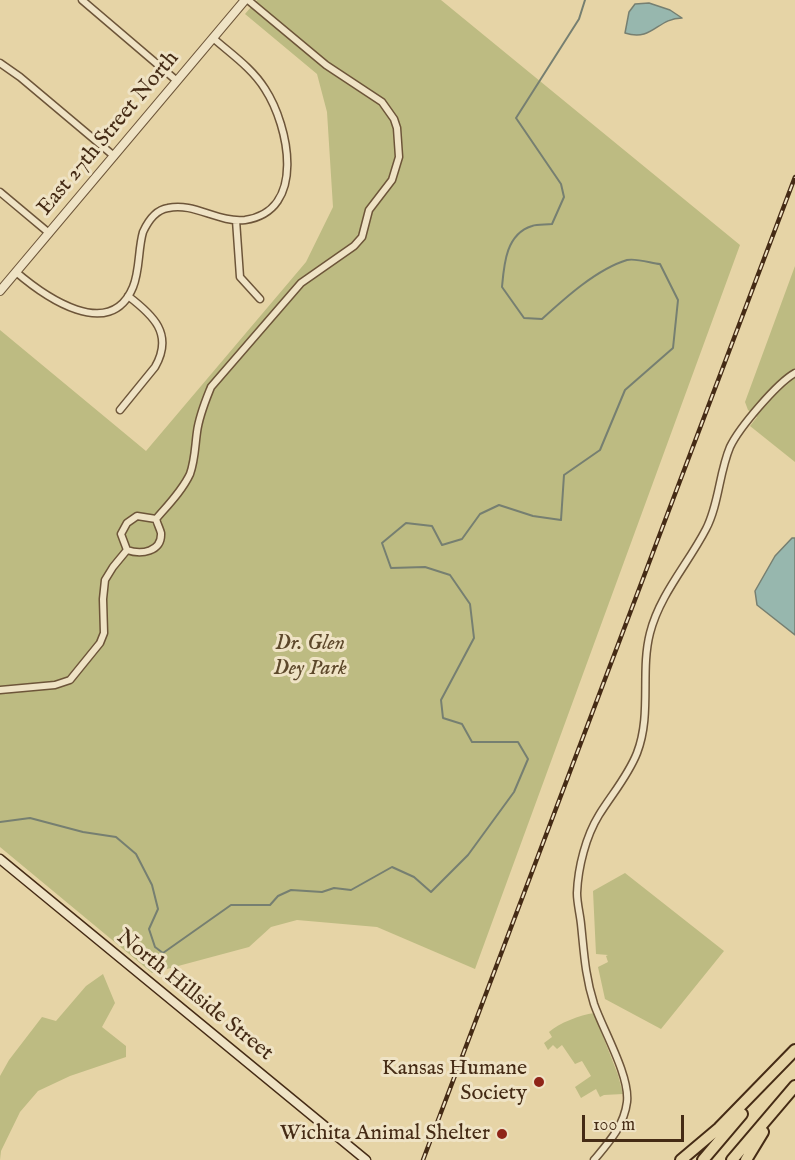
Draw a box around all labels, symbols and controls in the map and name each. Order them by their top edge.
street label: East 27th Street North [33,47,185,221]
park label: Dr. Glen Dey Park [273,631,347,682]
street label: North Hillside Street [110,925,278,1067]
place label: Kansas Humane Society [382,1056,527,1108]
marker: Kansas Humane Society [532,1075,546,1089]
scale bar [585,1103,687,1141]
text: 100 m [593,1114,635,1137]
place label: Wichita Animal Shelter [280,1121,490,1147]
marker: Wichita Animal Shelter [495,1127,509,1141]

